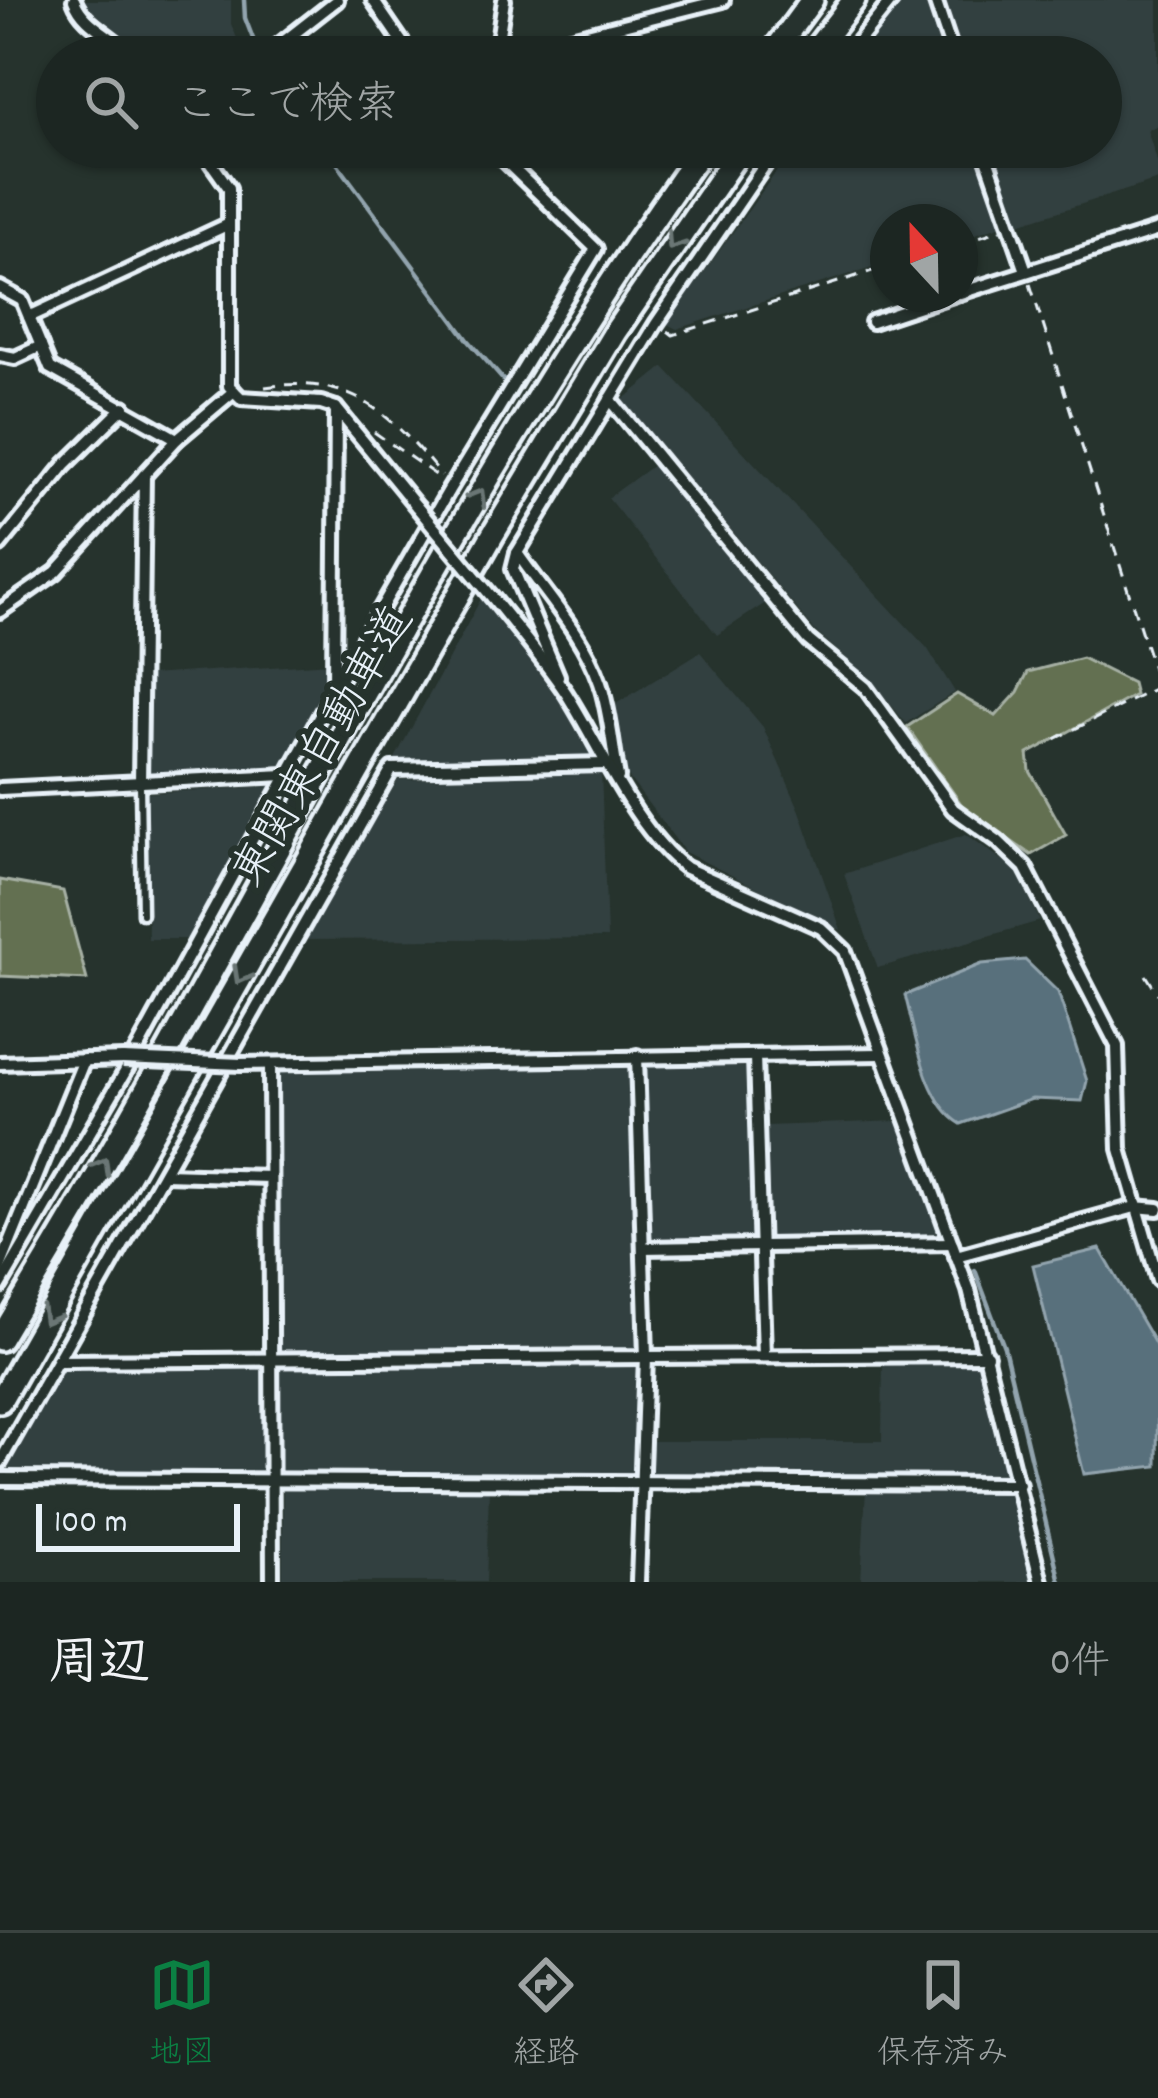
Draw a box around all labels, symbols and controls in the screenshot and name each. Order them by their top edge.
search box [36,36,1122,168]
icon: search [78,69,144,135]
text: ここで検索 [174,76,399,140]
north arrow [870,204,978,312]
one-way arrow [666,229,688,251]
one-way arrow [464,488,486,510]
street label: 東関東自動車道 [220,596,432,900]
one-way arrow [232,963,255,985]
one-way arrow [87,1157,110,1179]
one-way arrow [41,1303,64,1324]
scale bar [36,1498,240,1551]
text: 100 m [54,1501,127,1548]
text: 周辺 [48,1631,150,1703]
text: 0件 [1050,1638,1110,1693]
tab: 地図 [149,1952,215,2079]
tab: 経路 [513,1952,579,2079]
tab: 保存済み [877,1952,1009,2079]

